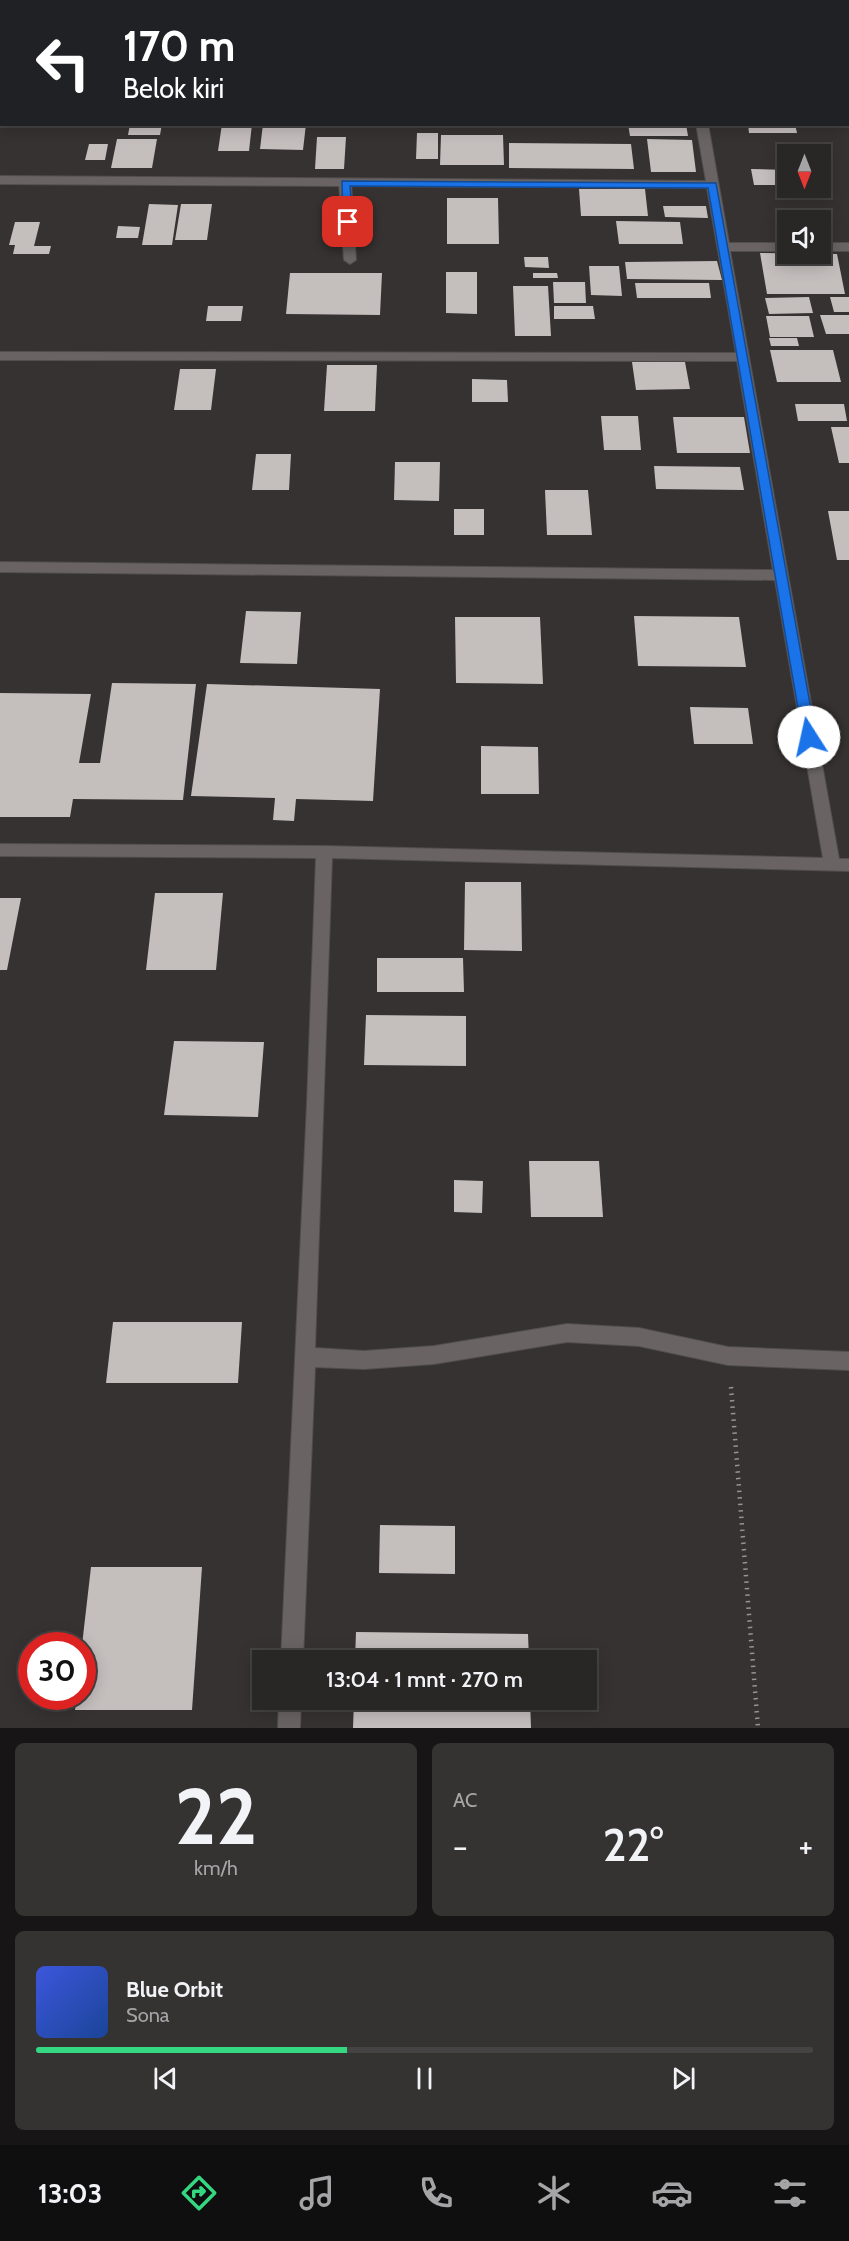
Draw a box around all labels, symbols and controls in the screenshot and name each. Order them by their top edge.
text: 170 m [123,20,235,72]
icon: left [24,24,102,102]
text: Belok kiri [123,72,224,105]
north arrow [777,144,831,198]
map controls [777,144,831,264]
pin [322,196,373,247]
icon: arrive [331,205,364,238]
button: sound [777,210,831,264]
position arrow [777,705,841,769]
speed limit sign: 30 [18,1632,96,1710]
text: 13:04 · 1 mnt · 270 m [326,1666,523,1693]
text: 22 [175,1769,257,1864]
text: AC [453,1788,477,1812]
text: 22° [603,1818,663,1872]
text: − [453,1826,468,1866]
text: + [798,1826,813,1866]
text: km/h [194,1856,238,1880]
text: Blue Orbit [126,1976,223,2003]
text: Sona [126,2003,169,2027]
icon: previous [149,2062,182,2095]
icon: pause [408,2062,441,2095]
icon: next [667,2062,700,2095]
icon: directions [178,2172,220,2214]
icon: music [296,2172,338,2214]
icon: phone [415,2172,457,2214]
icon: climate [533,2172,575,2214]
icon: car [651,2172,693,2214]
icon: filters [769,2172,811,2214]
text: 13:03 [38,2177,102,2210]

